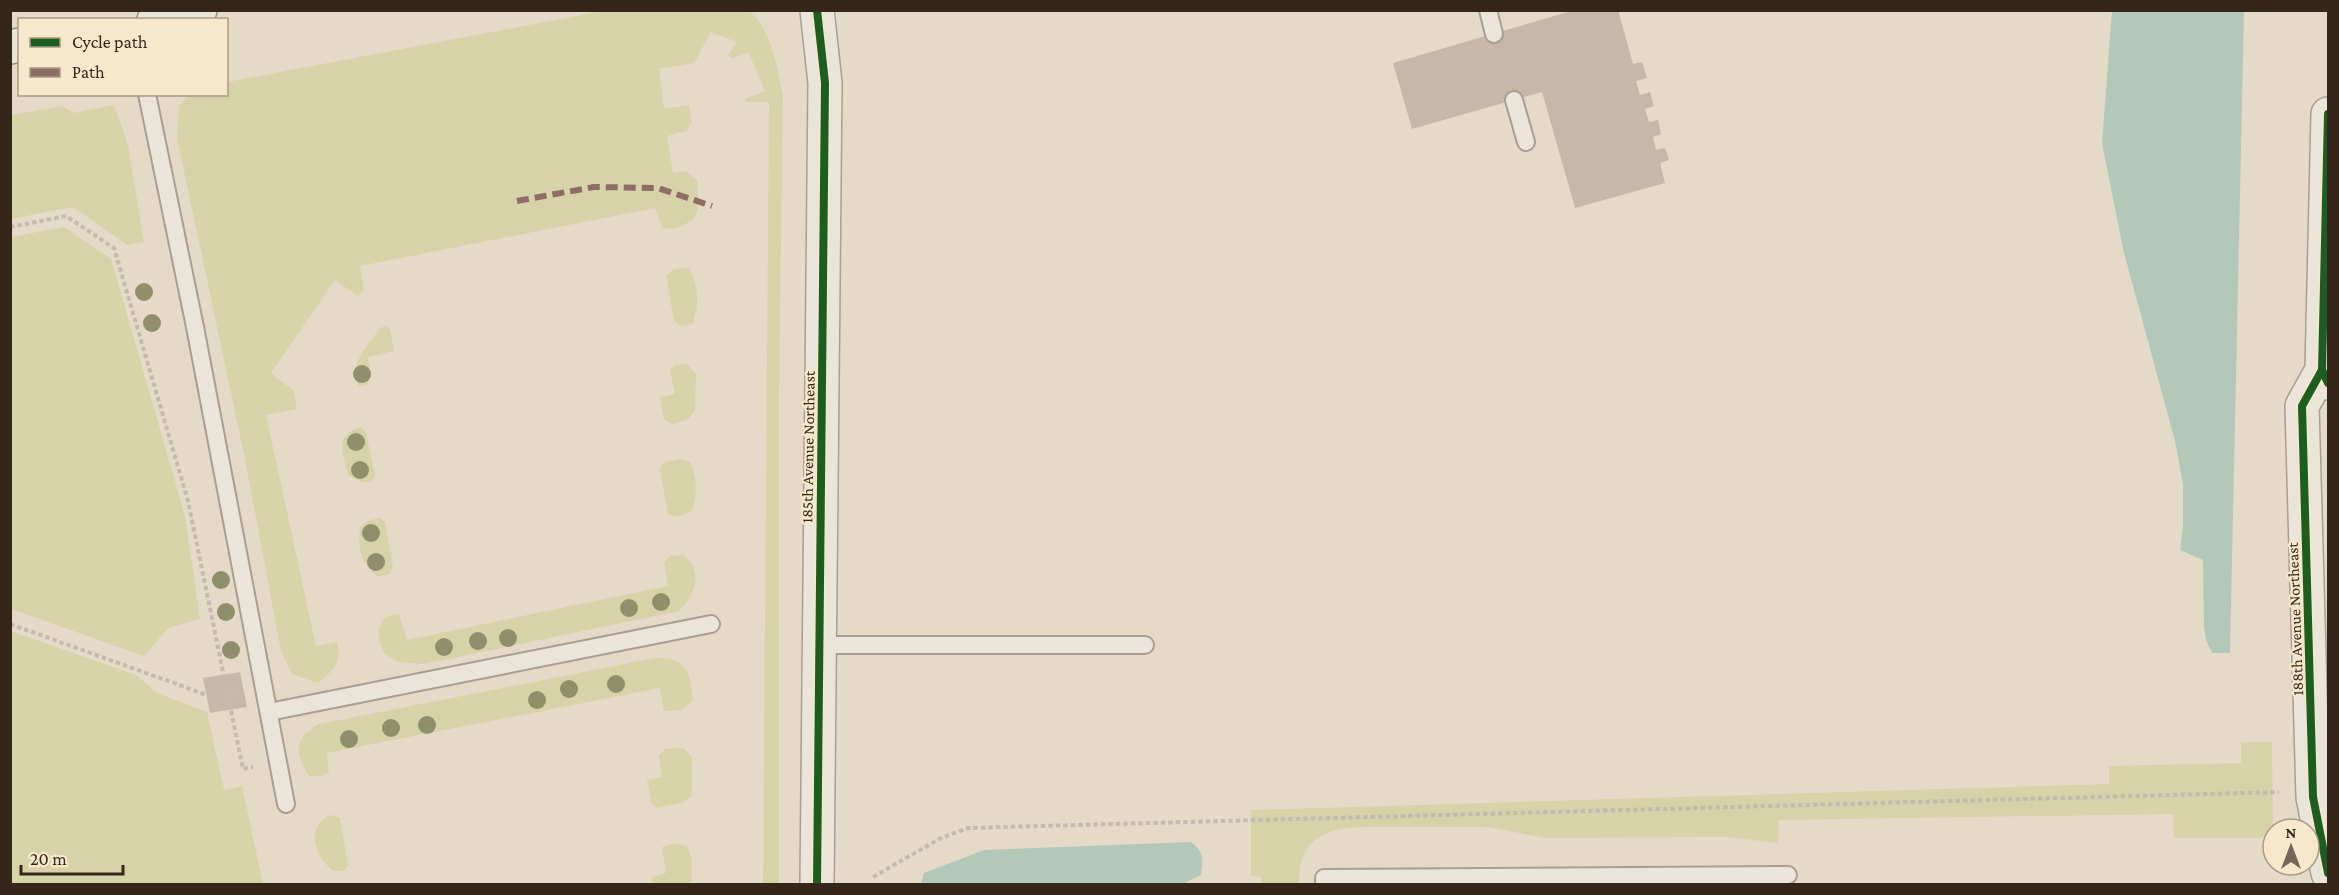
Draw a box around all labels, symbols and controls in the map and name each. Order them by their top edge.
legend [18,18,228,96]
text: Cycle path [72,32,148,52]
text: Path [72,62,105,82]
street label: 185th Avenue Northeast [798,370,818,523]
street label: 188th Avenue Northeast [2284,541,2306,696]
north arrow [2261,817,2321,877]
text: N [2286,824,2297,841]
scale bar [21,838,123,876]
text: 20 m [30,849,67,869]

